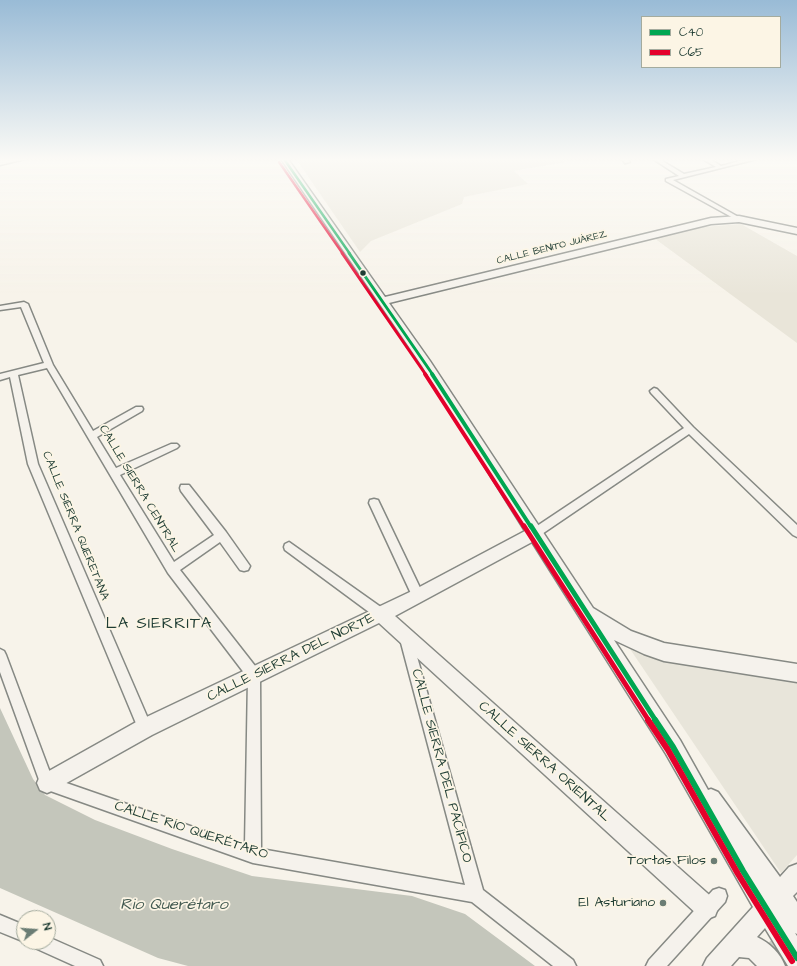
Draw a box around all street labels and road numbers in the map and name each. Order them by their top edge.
street label: CALLE BENITO JUÁREZ [496,228,608,268]
street label: CALLE SIERRA CENTRAL [95,423,183,555]
street label: CALLE SIERRA QUERETANA [38,449,112,603]
street label: CALLE SIERRA DEL NORTE [205,610,377,706]
street label: CALLE SIERRA DEL PACÍFICO [407,667,475,865]
street label: CALLE SIERRA ORIENTAL [474,698,614,826]
street label: CALLE RÍO QUERÉTARO [112,798,270,864]

